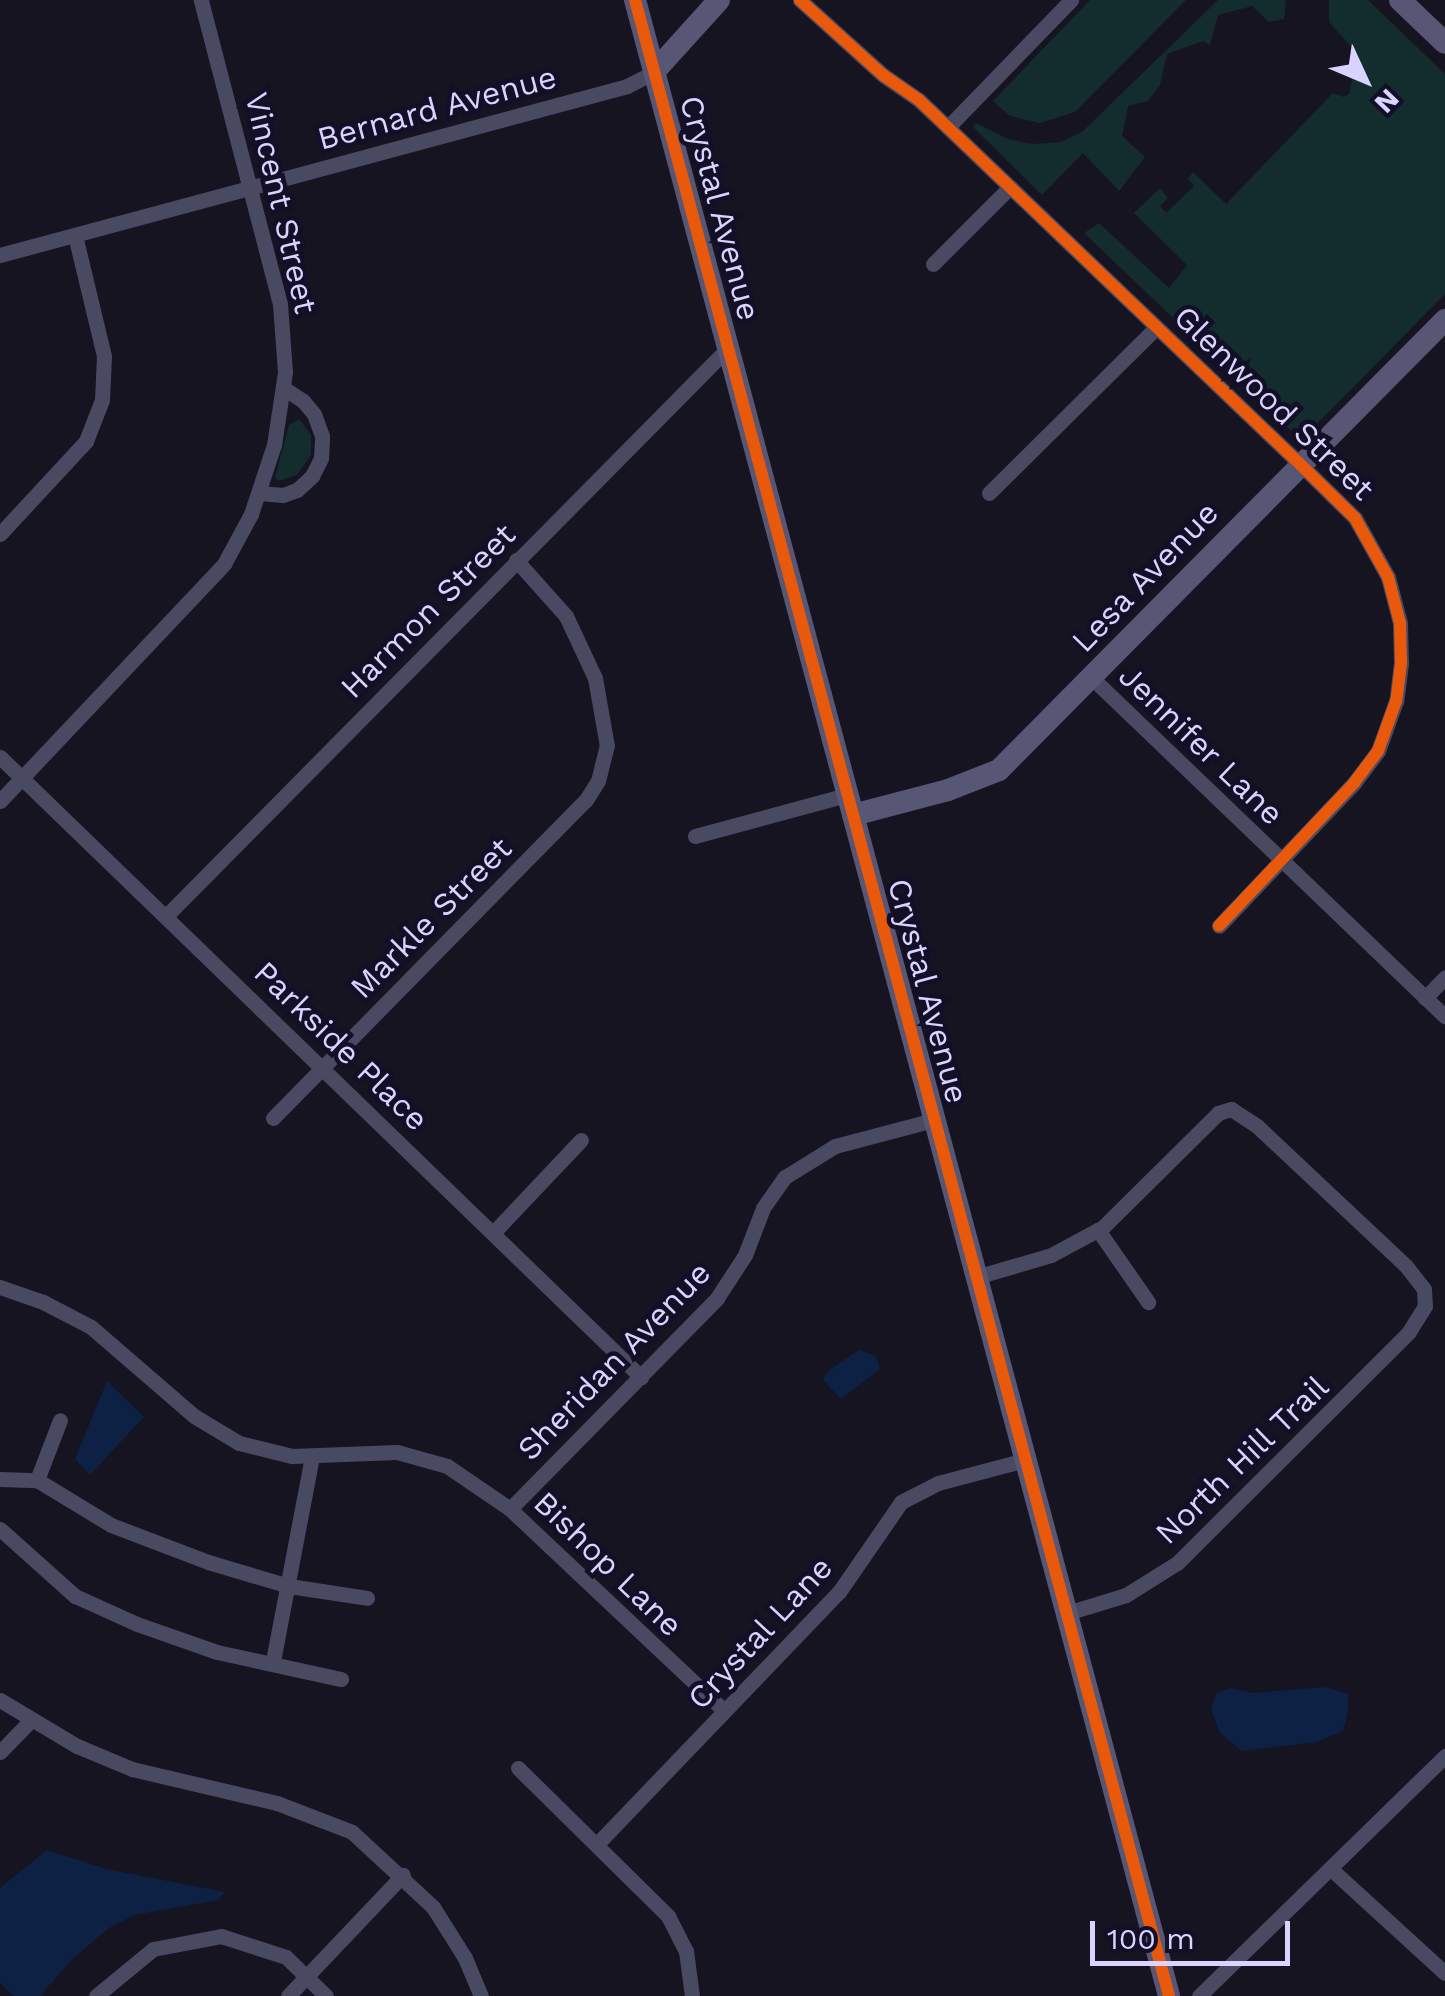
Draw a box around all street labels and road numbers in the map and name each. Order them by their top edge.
street label: Bernard Avenue [313,57,561,159]
street label: Vincent Street [237,89,325,317]
street label: Crystal Avenue [671,90,769,326]
street label: Glenwood Street [1166,298,1382,508]
street label: Lesa Avenue [1063,493,1227,661]
street label: Harmon Street [333,516,523,706]
street label: Jennifer Lane [1111,657,1291,833]
street label: Markle Street [342,829,520,1007]
street label: Crystal Avenue [879,873,977,1109]
street label: Parkside Place [246,953,436,1139]
street label: Sheridan Avenue [509,1253,719,1469]
street label: North Hill Trail [1147,1367,1337,1553]
street label: Bishop Lane [526,1484,690,1644]
street label: Crystal Lane [679,1548,841,1718]

